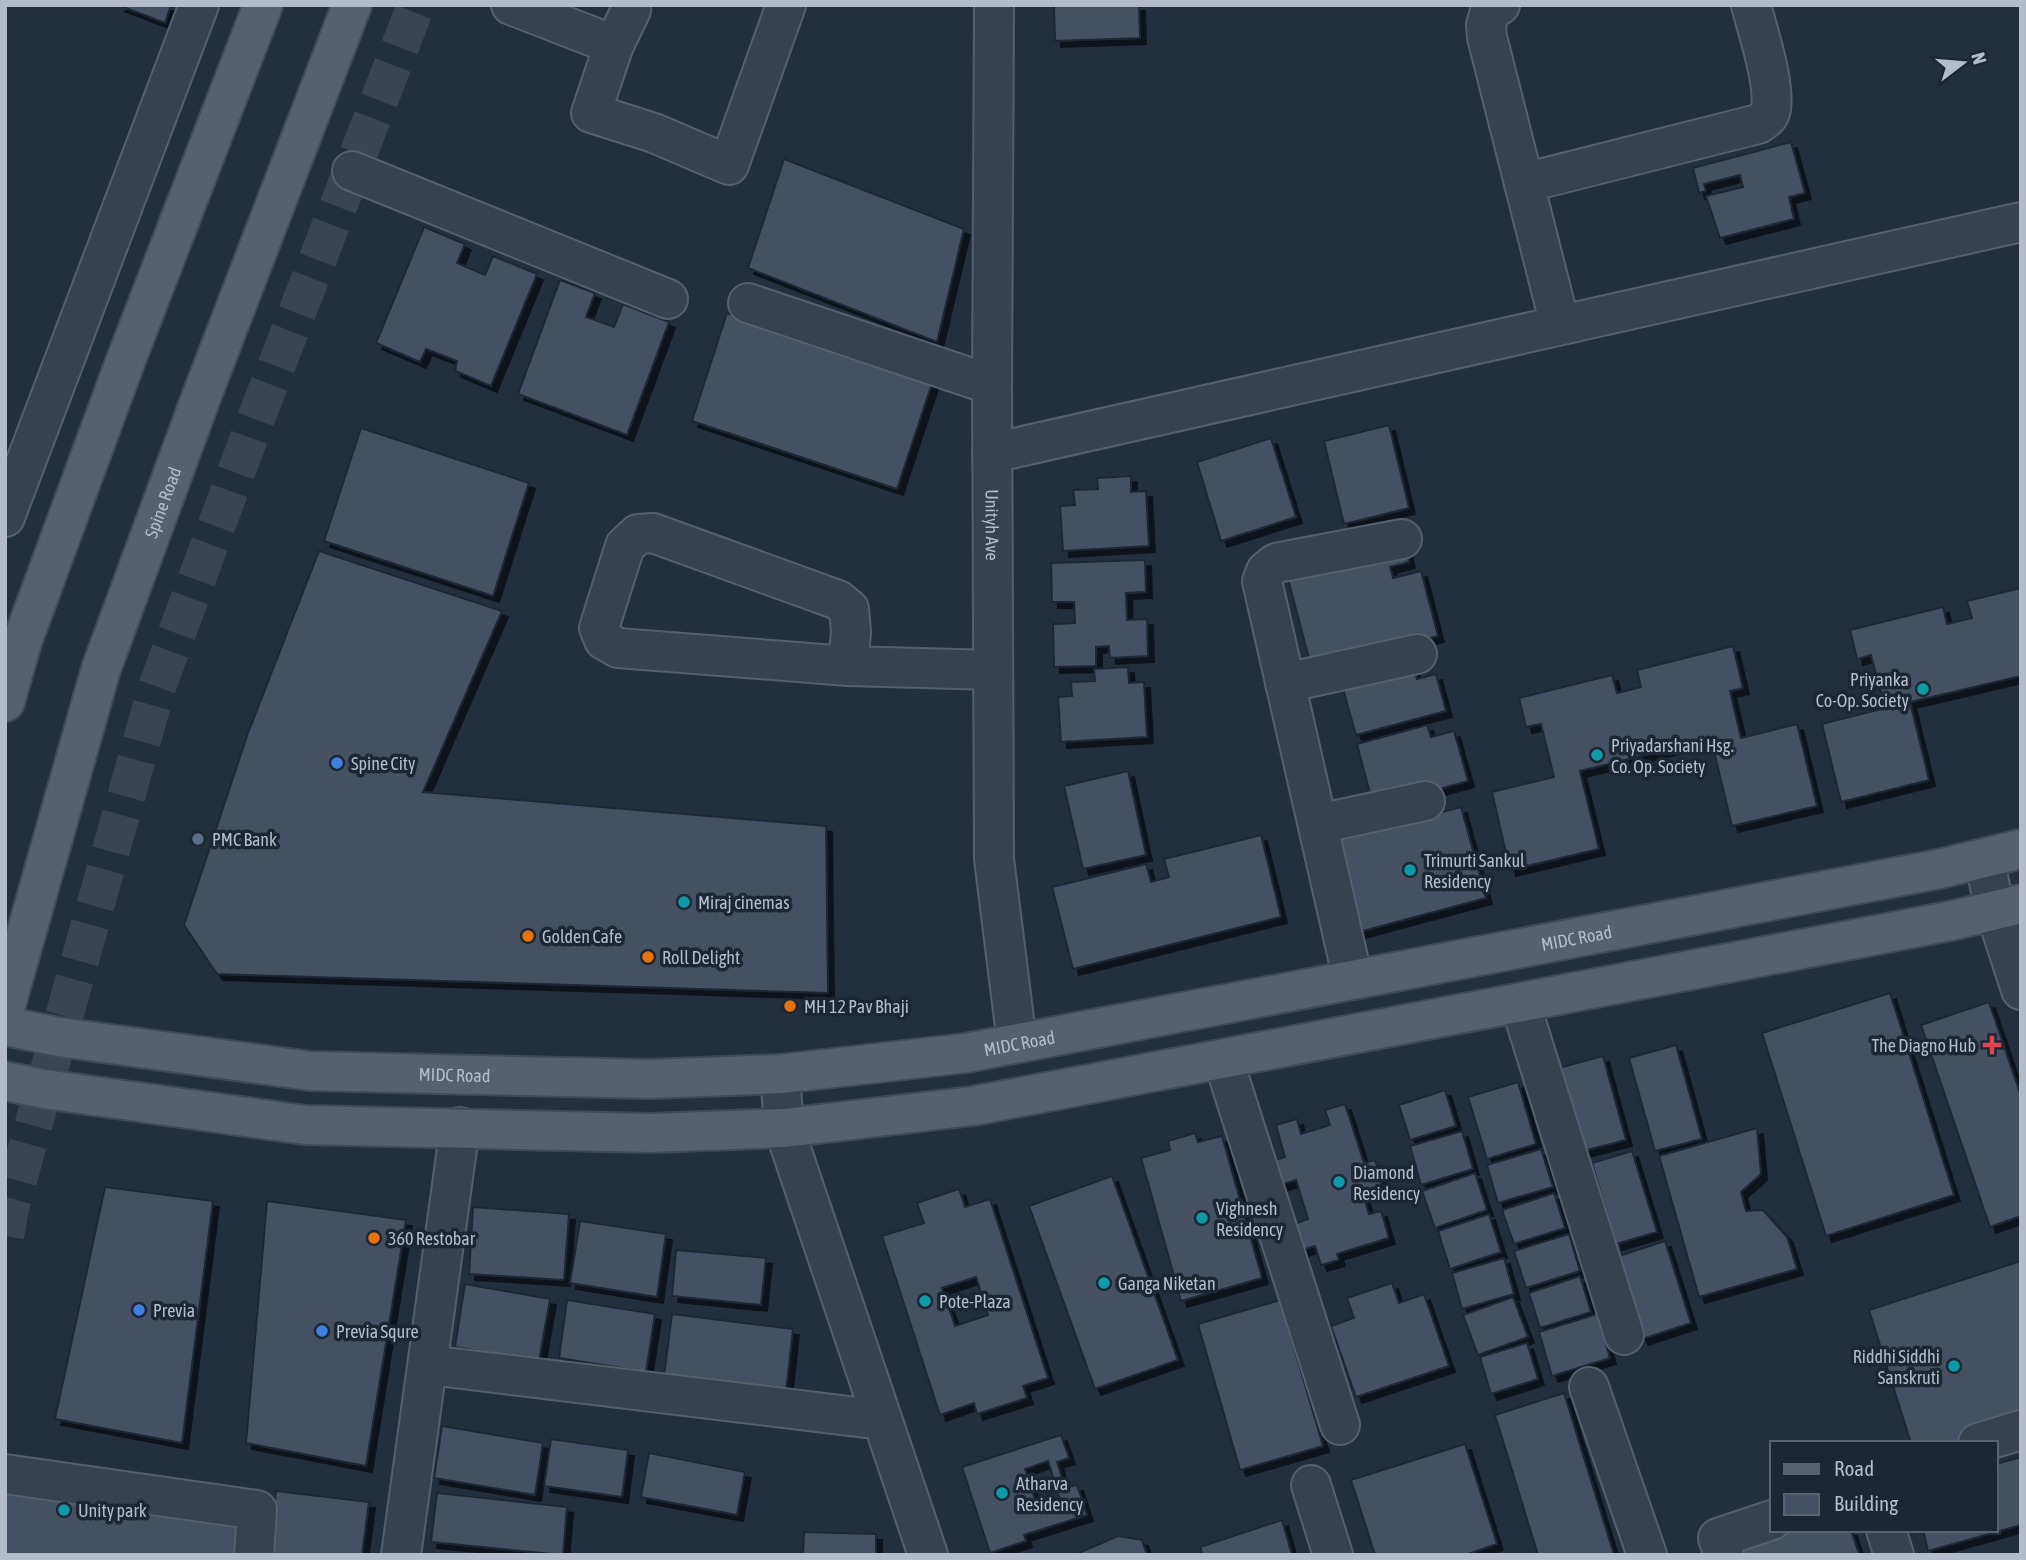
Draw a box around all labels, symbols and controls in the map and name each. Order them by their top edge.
north arrow [1928,28,1998,98]
text: N [1967,50,1991,67]
street label: Spine Road [140,464,185,541]
street label: Unityh Ave [982,489,1003,561]
place label: Priyanka Co-Op. Society [1816,669,1909,711]
marker: Priyanka Co-Op. Society [1915,681,1931,697]
place label: Priyadarshani Hsg. Co. Op. Society [1611,735,1734,777]
marker: Priyadarshani Hsg. Co. Op. Society [1589,747,1605,763]
place label: Spine City [351,753,415,774]
marker: Spine City [329,755,345,771]
place label: PMC Bank [212,829,277,850]
marker: PMC Bank [190,831,206,847]
place label: Trimurti Sankul Residency [1424,850,1525,892]
marker: Trimurti Sankul Residency [1402,862,1418,878]
place label: Miraj cinemas [698,892,790,913]
marker: Miraj cinemas [676,894,692,910]
street label: MIDC Road [1539,921,1614,955]
place label: Golden Cafe [542,926,622,947]
marker: Golden Cafe [520,928,536,944]
place label: Roll Delight [662,947,740,968]
marker: Roll Delight [640,949,656,965]
place label: MH 12 Pav Bhaji [804,996,909,1017]
marker: MH 12 Pav Bhaji [782,998,798,1014]
street label: MIDC Road [982,1026,1056,1060]
place label: The Diagno Hub [1871,1035,1976,1056]
marker: The Diagno Hub [1982,1035,2002,1055]
street label: MIDC Road [418,1063,491,1086]
place label: Diamond Residency [1353,1162,1420,1204]
marker: Diamond Residency [1331,1174,1347,1190]
place label: Vighnesh Residency [1216,1198,1283,1240]
marker: Vighnesh Residency [1194,1210,1210,1226]
place label: 360 Restobar [388,1228,476,1249]
marker: 360 Restobar [366,1230,382,1246]
place label: Ganga Niketan [1118,1273,1216,1294]
marker: Ganga Niketan [1096,1275,1112,1291]
place label: Pote-Plaza [939,1291,1011,1312]
marker: Pote-Plaza [917,1293,933,1309]
place label: Previa [153,1300,195,1321]
marker: Previa [131,1302,147,1318]
place label: Previa Squre [336,1321,419,1342]
marker: Previa Squre [314,1323,330,1339]
place label: Riddhi Siddhi Sanskruti [1853,1346,1940,1388]
marker: Riddhi Siddhi Sanskruti [1946,1358,1962,1374]
legend [1770,1441,1998,1532]
text: Road [1834,1456,1874,1480]
place label: Atharva Residency [1016,1473,1083,1515]
marker: Atharva Residency [994,1485,1010,1501]
text: Building [1834,1491,1898,1515]
place label: Unity park [78,1500,147,1521]
marker: Unity park [56,1502,72,1518]

